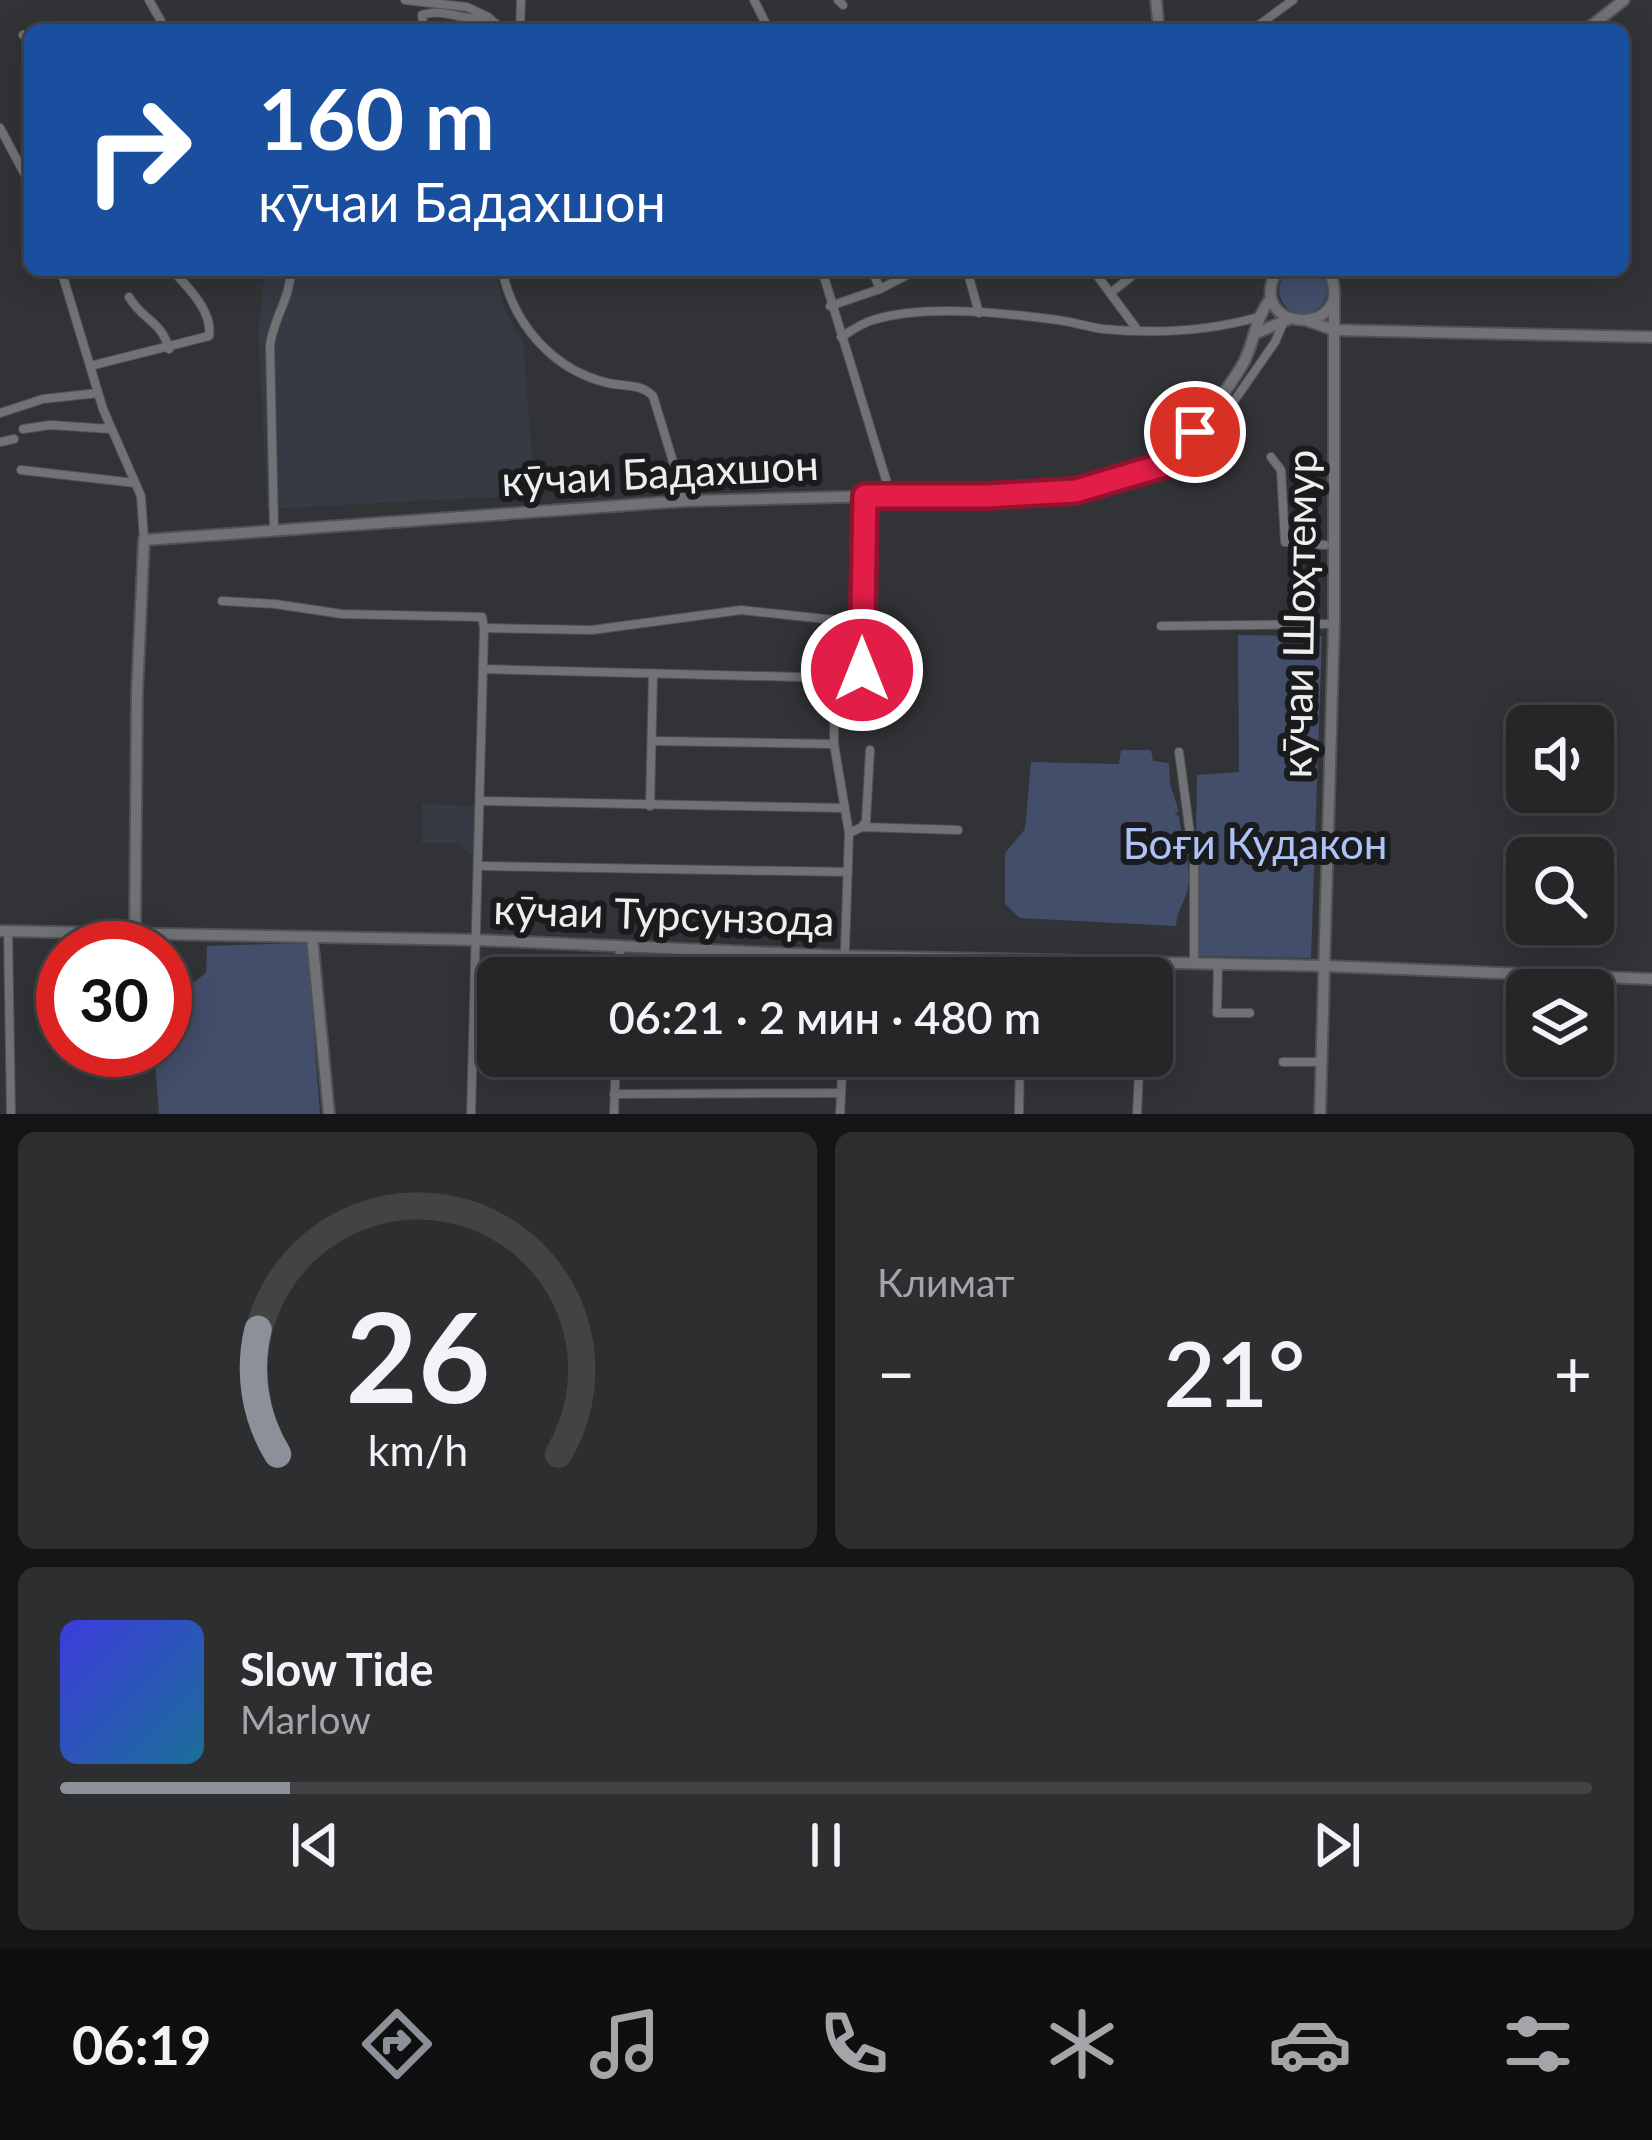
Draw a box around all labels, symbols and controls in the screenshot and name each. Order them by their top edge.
text: 160 m [258,67,495,168]
icon: right [60,72,216,228]
text: кӯчаи Бадахшон [258,169,666,234]
pin [1144,381,1246,483]
icon: arrive [1162,399,1228,465]
street label: кӯчаи Бадахшон [500,439,820,505]
street label: кӯчаи Шоҳтемур [1270,449,1326,779]
position arrow [799,607,925,733]
map controls [1506,705,1614,1077]
button: sound [1506,705,1614,813]
park label: Боғи Кудакон [1123,818,1387,868]
button: search [1506,837,1614,945]
street label: кӯчаи Турсунзода [493,883,835,945]
speed limit sign: 30 [36,921,192,1077]
button: layers [1506,969,1614,1077]
text: 06:21 · 2 мин · 480 m [609,990,1041,1044]
text: Климат [877,1259,1015,1305]
text: 26 [345,1280,490,1430]
text: 21° [1164,1318,1305,1426]
text: − [877,1333,915,1412]
text: + [1554,1333,1592,1412]
text: km/h [367,1423,468,1474]
text: Slow Tide [240,1642,434,1696]
text: Marlow [240,1696,371,1742]
icon: previous [282,1812,348,1878]
icon: pause [793,1812,859,1878]
icon: next [1304,1812,1370,1878]
icon: directions [355,2002,439,2086]
icon: music [583,2002,667,2086]
icon: phone [812,2002,896,2086]
icon: climate [1040,2002,1124,2086]
icon: car [1268,2002,1352,2086]
icon: filters [1496,2002,1580,2086]
text: 06:19 [72,2012,211,2077]

